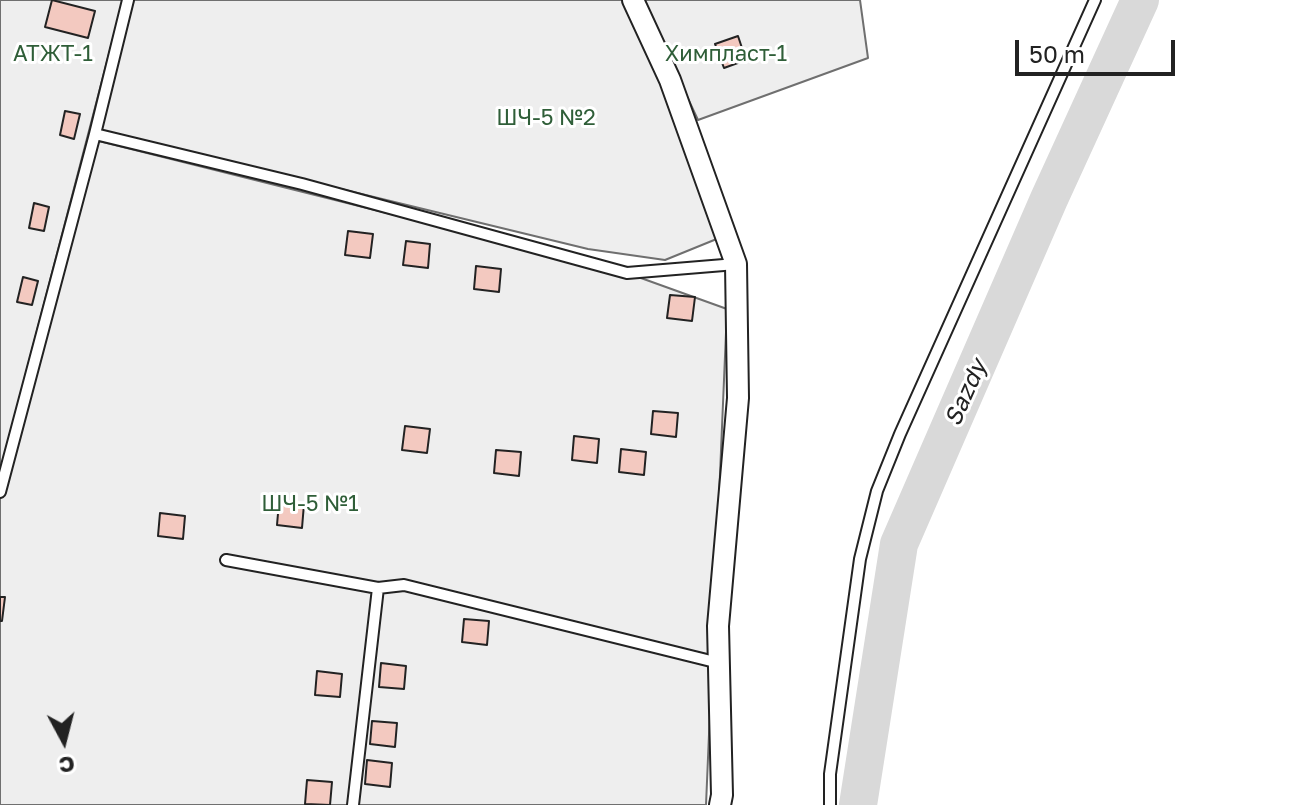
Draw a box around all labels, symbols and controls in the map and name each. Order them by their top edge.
scale bar [1019,24,1179,74]
text: 50 m [1029,39,1085,68]
park label: АТЖТ-1 [13,41,93,67]
park label: Химпласт-1 [665,41,787,67]
park label: ШЧ-5 №2 [496,105,596,131]
water label: Sazdy [939,355,993,431]
park label: ШЧ-5 №1 [261,491,359,517]
north arrow [24,701,104,781]
text: С [58,751,76,780]

